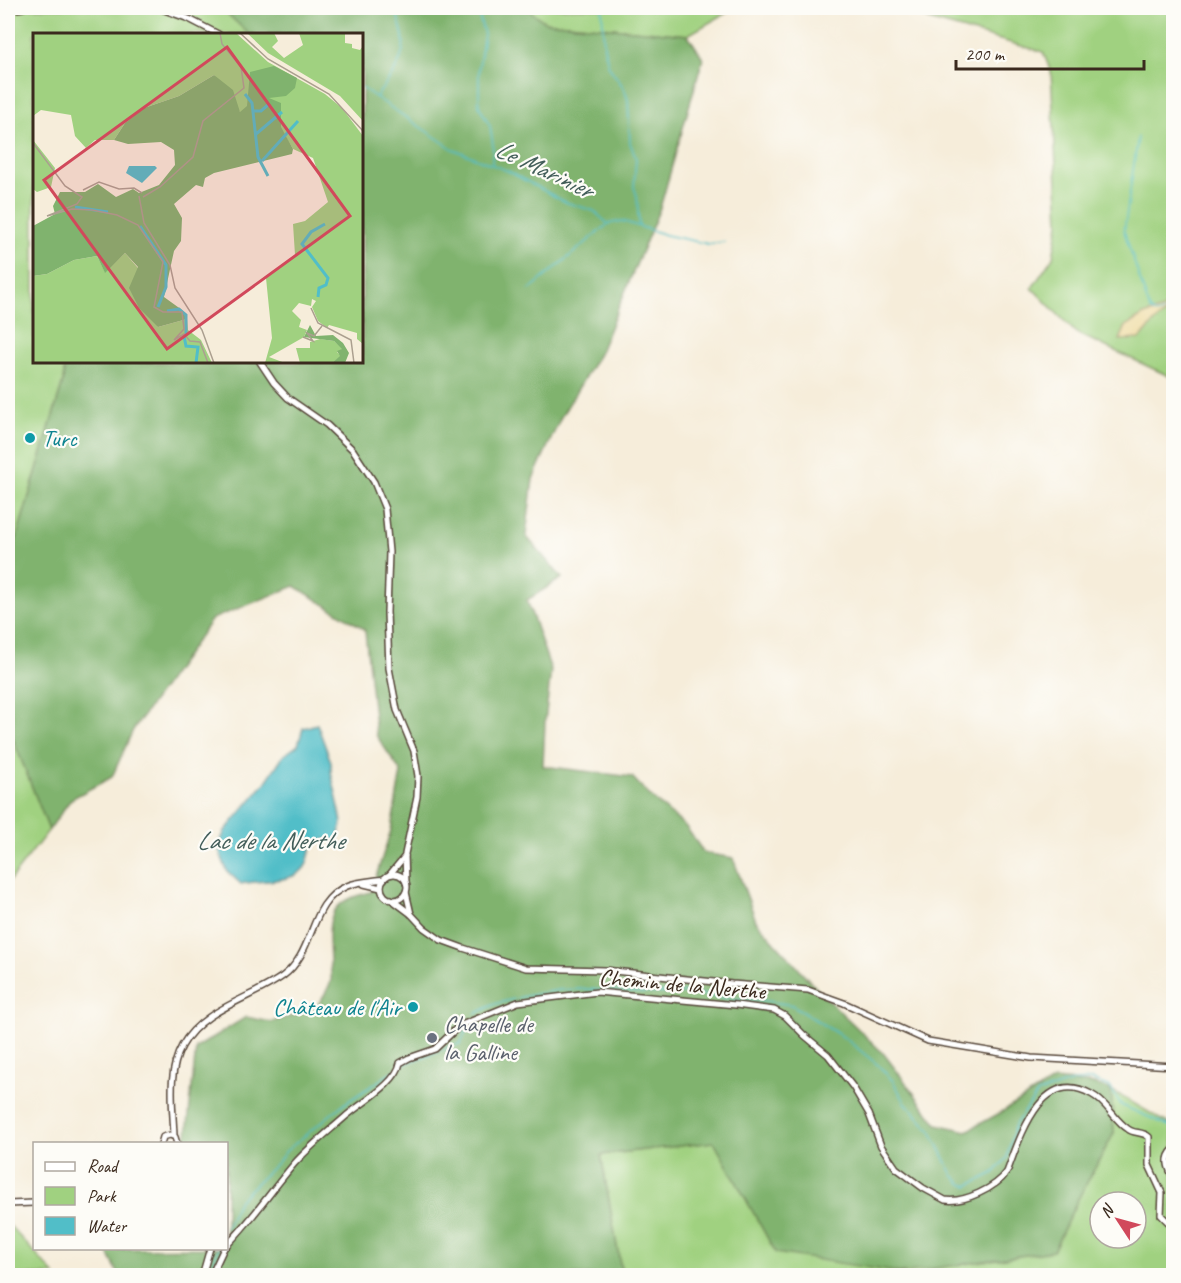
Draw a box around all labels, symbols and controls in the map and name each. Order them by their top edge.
inset map [33,33,363,363]
scale bar [956,33,1144,71]
text: 200 m [965,43,1006,65]
water label: Le Marinier [490,132,602,208]
place label: Turc [42,423,78,453]
marker: Turc [23,431,37,445]
water label: Lac de la Nerthe [197,824,347,857]
street label: Chemin de la Nerthe [598,962,769,1006]
place label: Château de l'Air [273,992,403,1022]
marker: Château de l'Air [406,1000,420,1014]
place label: Chapelle de la Galline [444,1009,535,1067]
marker: Chapelle de la Galline [425,1031,439,1045]
legend [33,1142,228,1250]
text: Road [87,1155,120,1177]
text: Park [87,1185,117,1207]
north arrow [1088,1190,1148,1250]
text: N [1096,1199,1119,1222]
text: Water [87,1215,128,1237]

